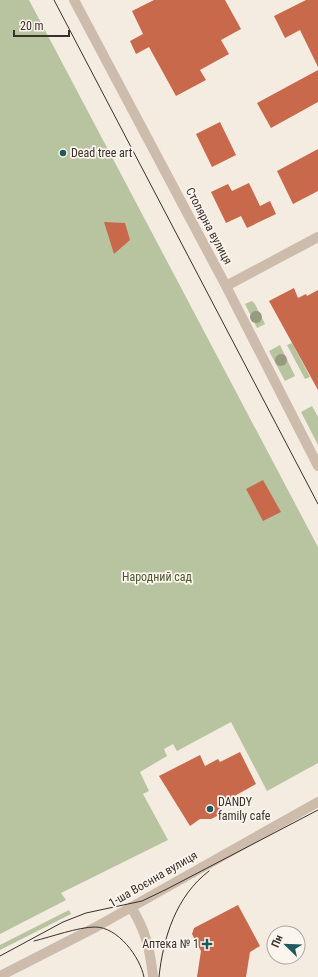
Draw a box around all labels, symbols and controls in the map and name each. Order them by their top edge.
scale bar [14,12,69,38]
text: 20 m [20,19,44,33]
place label: Dead tree art [71,146,133,160]
marker: Dead tree art [58,148,68,158]
street label: Столярна вулиця [183,185,235,267]
park label: Народний сад [122,570,193,584]
place label: DANDY family cafe [218,795,271,823]
marker: DANDY family cafe [205,804,215,814]
street label: 1-ша Воєнна вулиця [106,848,200,910]
north arrow [266,925,306,965]
text: Пн [269,933,286,949]
place label: Аптека № 1 [142,937,199,951]
marker: Аптека № 1 [202,939,212,949]

